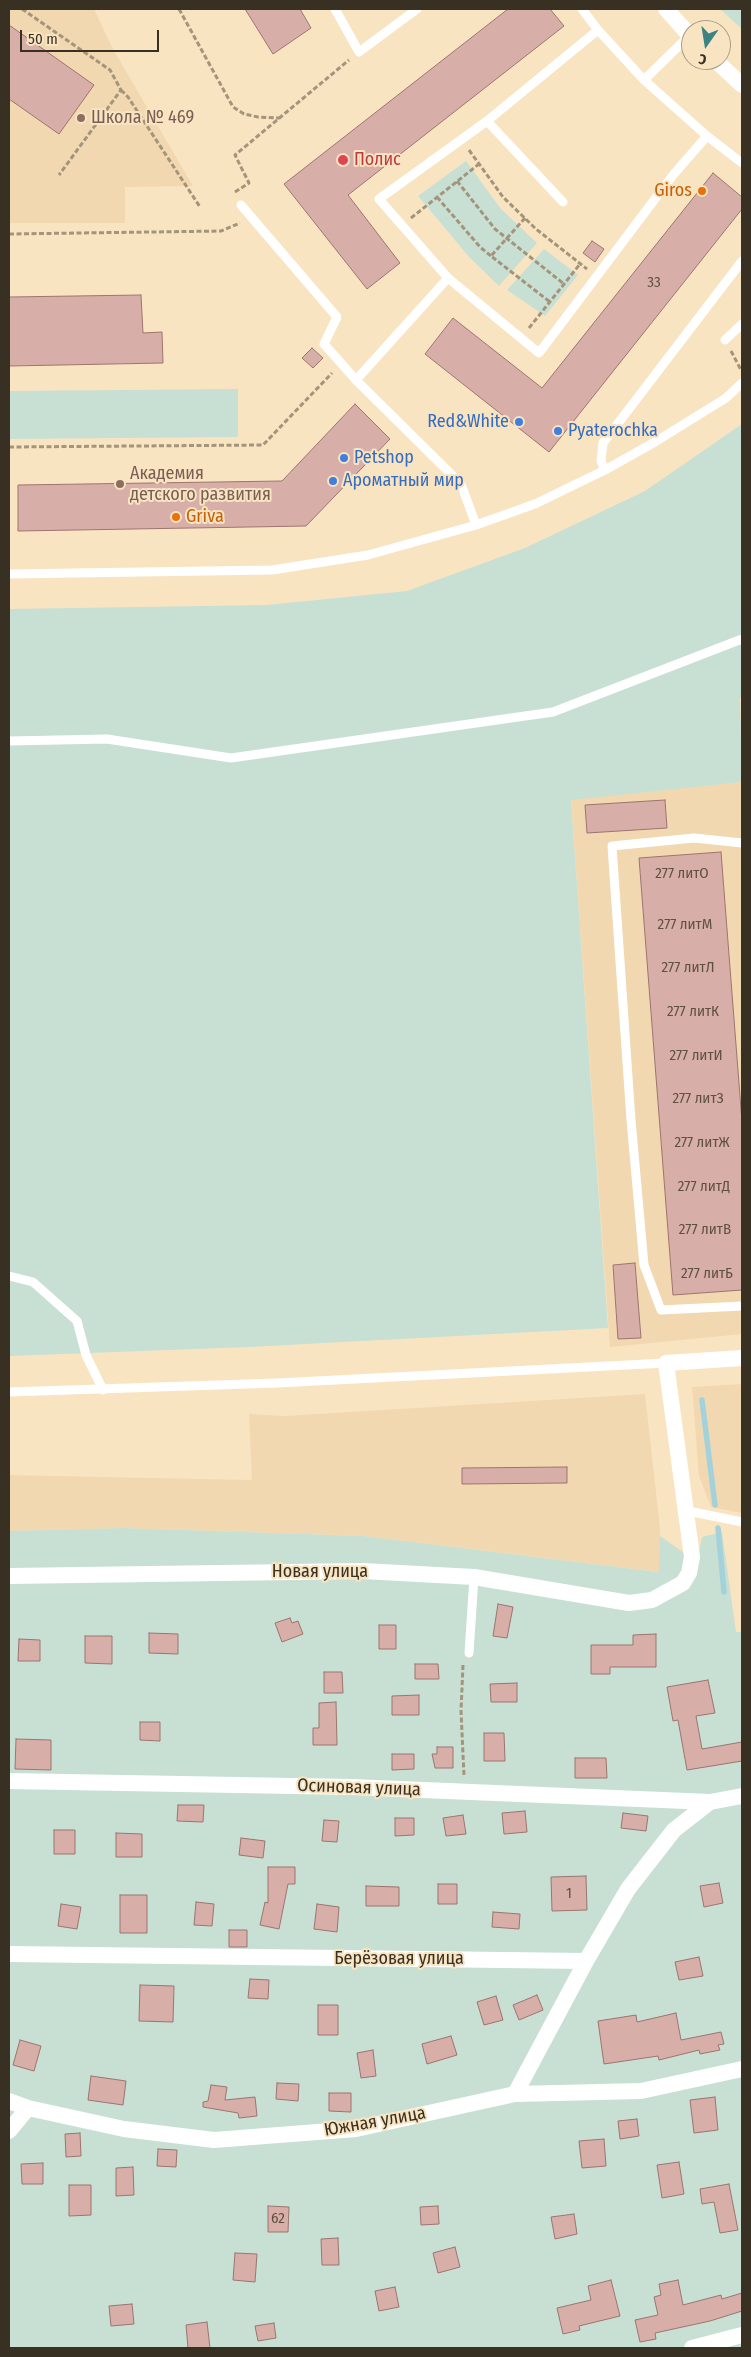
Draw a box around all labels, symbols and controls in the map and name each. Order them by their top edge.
scale bar [22,20,161,52]
north arrow [681,20,731,70]
text: 50 m [28,30,58,48]
text: С [697,50,708,68]
place label: Школа № 469 [91,107,194,129]
marker: Школа № 469 [75,112,87,124]
place label: Полис [354,149,401,171]
marker: Полис [336,153,350,167]
place label: Giros [654,180,692,202]
marker: Giros [696,185,708,197]
house number: 33 [647,274,661,292]
place label: Red&White [427,411,509,433]
marker: Red&White [513,416,525,428]
place label: Pyaterochka [568,420,658,442]
marker: Pyaterochka [552,425,564,437]
place label: Petshop [354,447,414,469]
marker: Petshop [338,452,350,464]
place label: Академия детского развития [130,463,271,506]
place label: Ароматный мир [343,470,464,492]
marker: Ароматный мир [327,475,339,487]
marker: Академия детского развития [114,478,126,490]
place label: Griva [186,506,224,528]
marker: Griva [170,511,182,523]
house number: 277 литО [655,865,709,883]
house number: 277 литМ [658,916,712,934]
house number: 277 литЛ [662,959,714,977]
house number: 277 литК [667,1003,719,1021]
house number: 277 литИ [669,1047,723,1065]
house number: 277 литЗ [672,1090,724,1108]
house number: 277 литЖ [674,1134,730,1152]
house number: 277 литД [678,1178,730,1196]
house number: 277 литВ [679,1221,731,1239]
house number: 277 литБ [681,1265,733,1283]
street label: Новая улица [272,1561,368,1583]
street label: Осиновая улица [297,1775,421,1801]
house number: 1 [566,1885,572,1903]
street label: Берёзовая улица [334,1948,464,1970]
street label: Южная улица [323,2102,427,2142]
house number: 62 [271,2210,285,2228]

